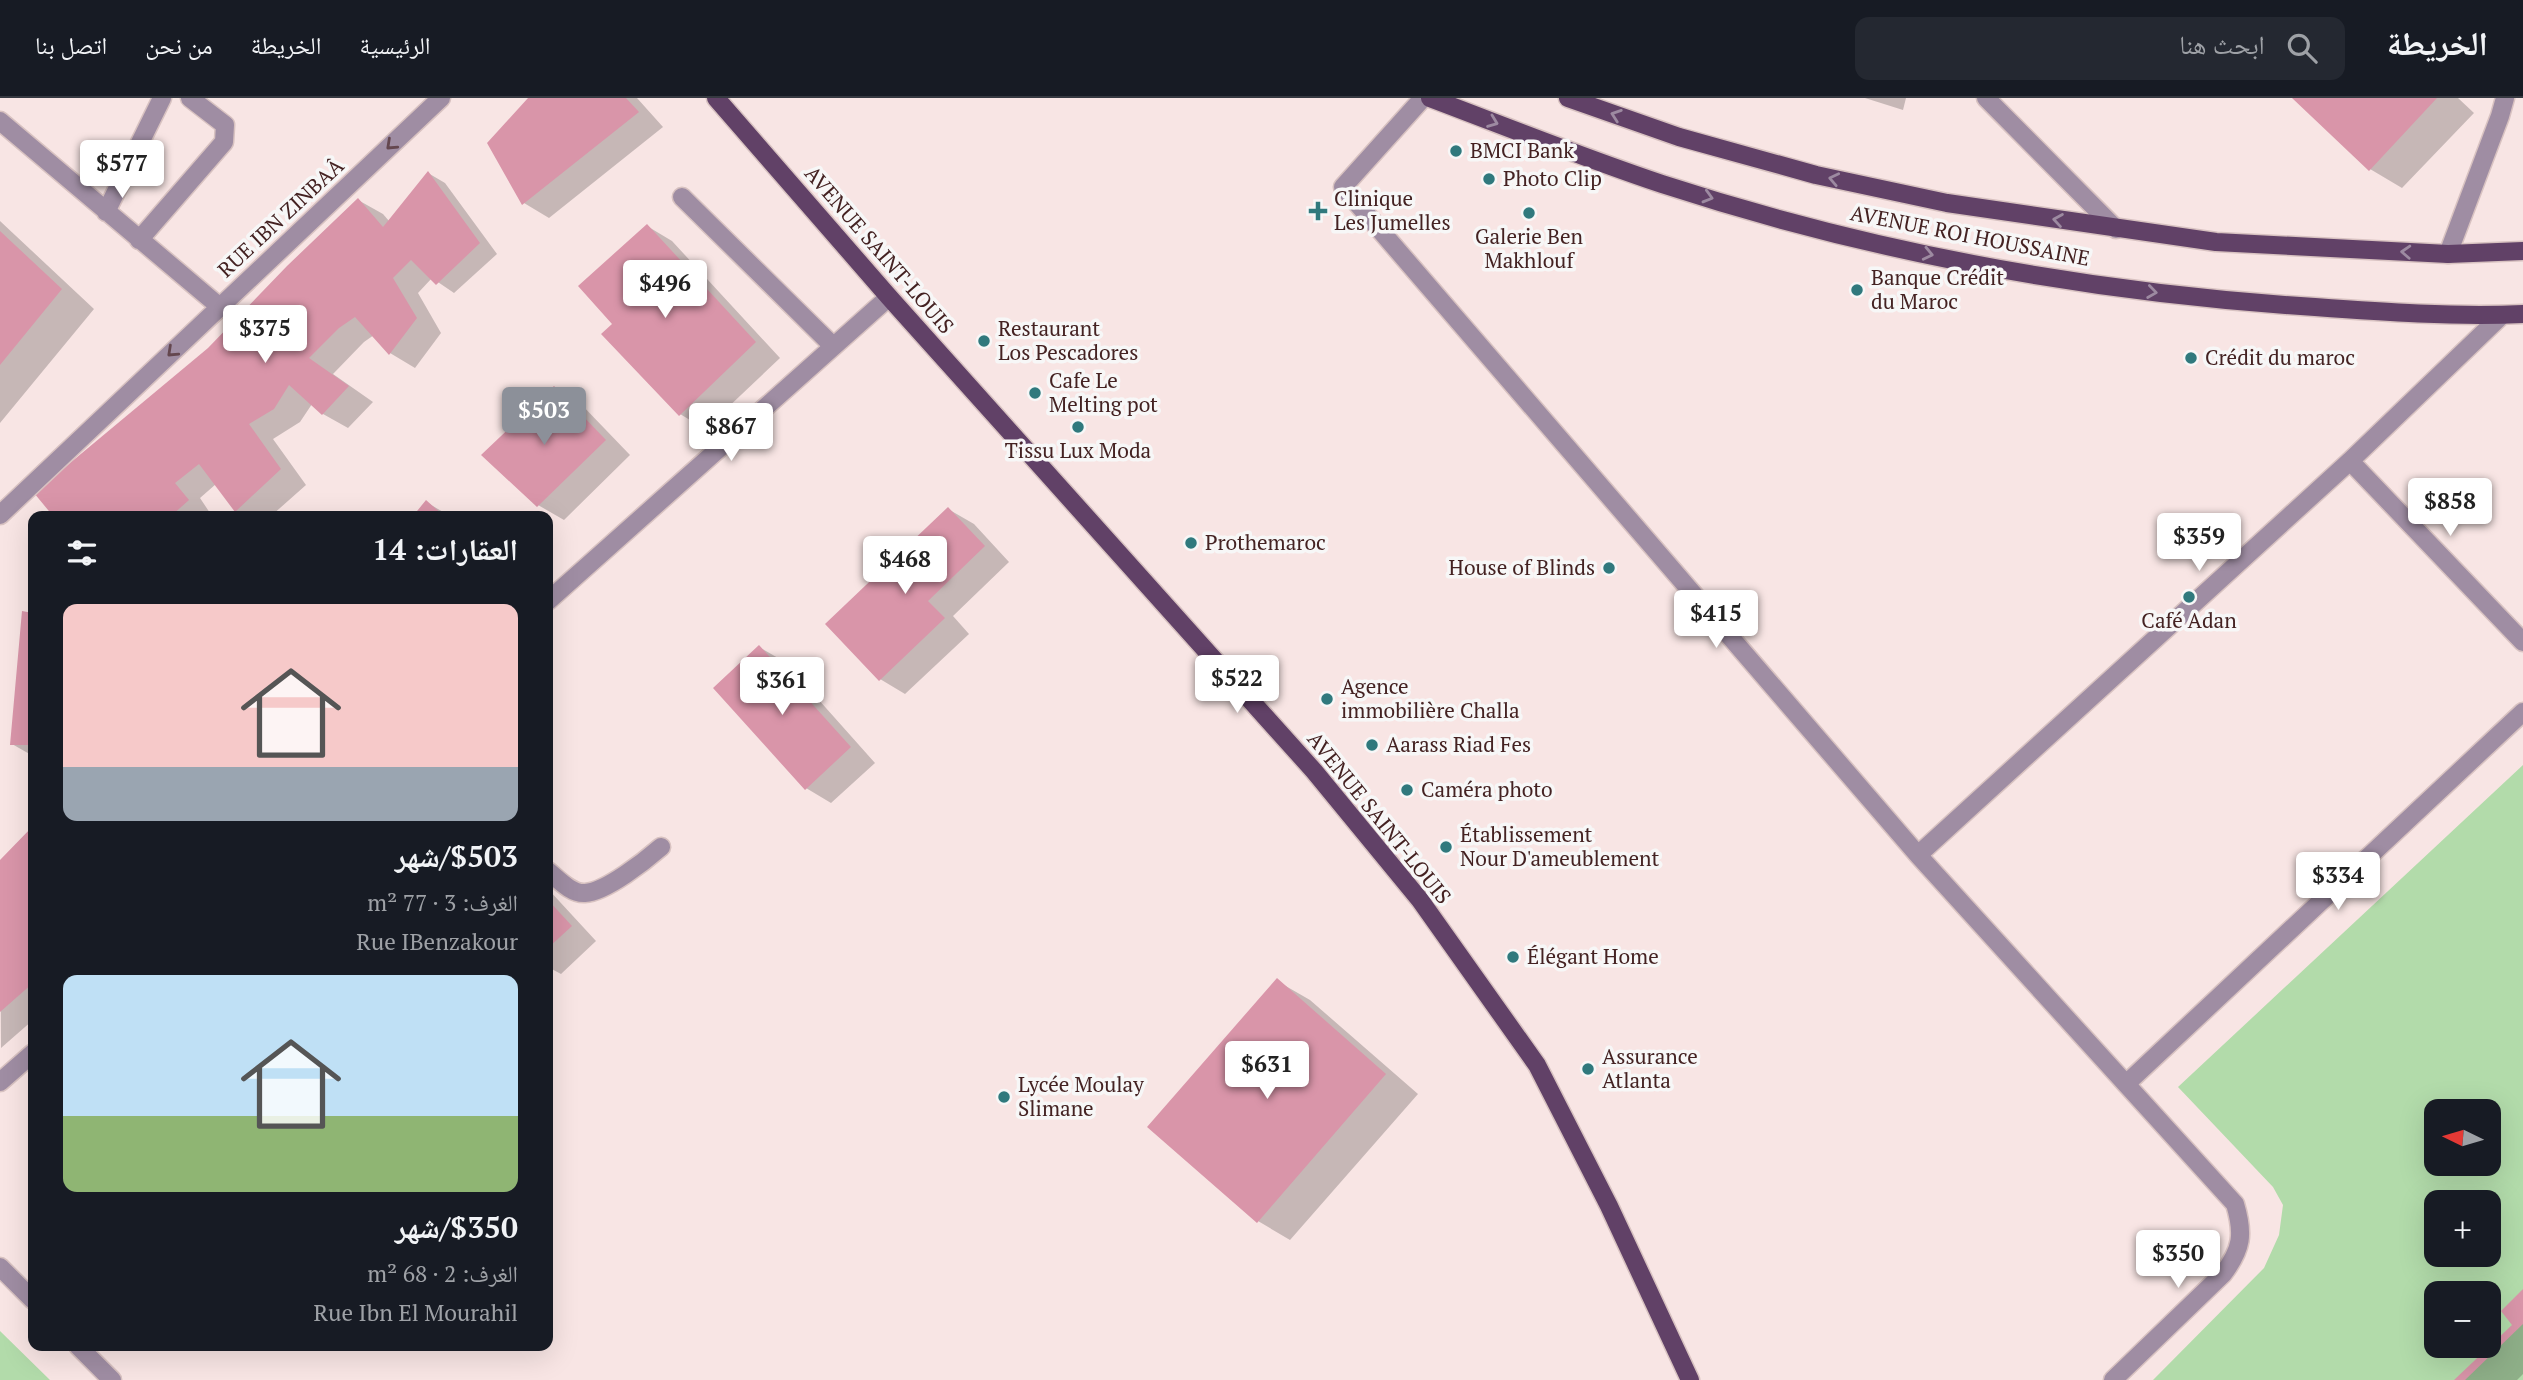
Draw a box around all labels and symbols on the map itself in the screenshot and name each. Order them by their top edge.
one-way arrow [1610,109,1622,123]
one-way arrow [1487,114,1499,128]
one-way arrow [386,136,399,149]
place label: BMCI Bank [1470,136,1574,164]
pin: $577 [81,140,163,200]
marker: BMCI Bank [1448,143,1464,159]
street label: RUE IBN ZINBAÂ [211,151,350,283]
street label: AVENUE SAINT-LOUIS [799,159,960,339]
place label: Photo Clip [1503,164,1602,192]
marker: Photo Clip [1481,171,1497,187]
one-way arrow [1828,172,1840,187]
place label: Clinique Les Jumelles [1334,184,1451,236]
one-way arrow [1702,189,1714,204]
street label: AVENUE ROI HOUSSAINE [1848,198,2092,272]
marker: Clinique Les Jumelles [1308,201,1328,221]
marker: Galerie Ben Makhlouf [1521,205,1537,221]
one-way arrow [2052,213,2064,228]
place label: Galerie Ben Makhlouf [1475,222,1583,274]
one-way arrow [1922,245,1934,260]
one-way arrow [2400,245,2411,260]
pin: $496 [624,260,706,320]
place label: Banque Crédit du Maroc [1871,263,2004,315]
marker: Banque Crédit du Maroc [1849,282,1865,298]
one-way arrow [2147,284,2158,299]
pin: $375 [224,306,306,365]
place label: Restaurant Los Pescadores [998,314,1138,366]
marker: Restaurant Los Pescadores [976,333,992,349]
one-way arrow [168,343,181,356]
place label: Crédit du maroc [2205,343,2355,371]
marker: Crédit du maroc [2183,350,2199,366]
place label: Cafe Le Melting pot [1049,366,1158,418]
marker: Cafe Le Melting pot [1027,385,1043,401]
pin: $503 [503,388,585,447]
pin: $867 [690,404,772,463]
marker: Tissu Lux Moda [1070,419,1086,435]
place label: Tissu Lux Moda [1005,436,1152,464]
pin: $858 [2409,478,2491,538]
pin: $359 [2158,514,2240,573]
place label: Prothemaroc [1205,528,1326,556]
marker: Prothemaroc [1183,535,1199,551]
pin: $468 [864,536,946,596]
place label: House of Blinds [1449,553,1595,581]
marker: House of Blinds [1601,560,1617,576]
marker: Café Adan [2181,589,2197,605]
pin: $415 [1675,590,1757,650]
place label: Café Adan [2141,606,2237,634]
pin: $522 [1196,656,1278,715]
pin: $361 [741,658,823,717]
place label: Agence immobilière Challa [1341,672,1520,724]
marker: Agence immobilière Challa [1319,691,1335,707]
street label: AVENUE SAINT-LOUIS [1302,725,1458,909]
place label: Aarass Riad Fes [1386,730,1531,758]
marker: Aarass Riad Fes [1364,737,1380,753]
place label: Caméra photo [1421,775,1553,803]
marker: Caméra photo [1399,782,1415,798]
place label: Établissement Nour D'ameublement [1460,820,1659,872]
marker: Établissement Nour D'ameublement [1438,839,1454,855]
pin: $334 [2297,852,2379,912]
place label: Élégant Home [1527,942,1659,970]
marker: Élégant Home [1505,949,1521,965]
pin: $631 [1226,1042,1308,1101]
place label: Assurance Atlanta [1602,1042,1698,1094]
marker: Assurance Atlanta [1580,1061,1596,1077]
place label: Lycée Moulay Slimane [1018,1070,1144,1122]
marker: Lycée Moulay Slimane [996,1089,1012,1105]
north arrow [2424,1099,2501,1176]
pin: $350 [2137,1230,2219,1290]

